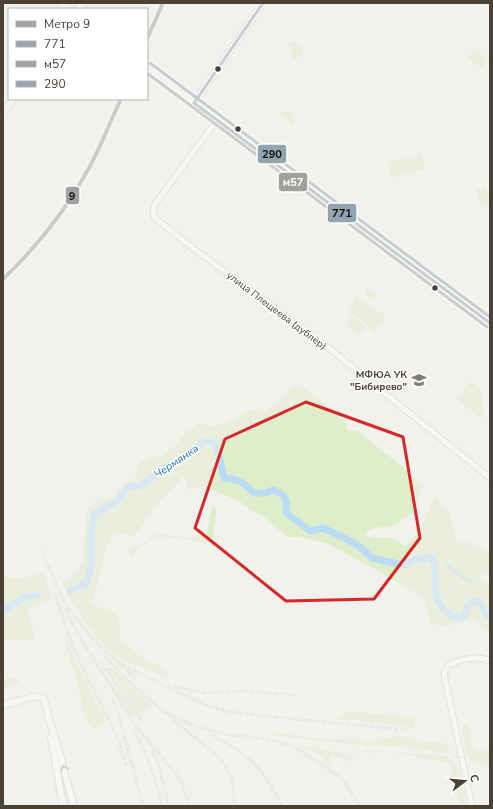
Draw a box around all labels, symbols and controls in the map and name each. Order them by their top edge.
legend [8,8,148,100]
text: Метро 9 [44,16,90,32]
text: 771 [44,36,66,52]
text: м57 [44,56,66,72]
unlabelled marker [213,64,223,74]
text: 290 [44,76,66,92]
unlabelled marker [233,124,243,134]
line badge: 290 [257,144,287,164]
text: 290 [262,147,282,162]
line badge: м57 [278,172,308,192]
text: м57 [283,175,303,190]
line badge: 9 [65,186,80,205]
text: 9 [69,189,76,204]
line badge: 771 [327,203,357,223]
text: 771 [332,206,352,221]
street label: улица Плещеева (дублёр) [224,269,329,353]
unlabelled marker [430,283,440,293]
place label: МФЮА УК "Бибирево" [350,368,407,394]
school or university icon: МФЮА УК "Бибирево" [410,371,428,389]
water label: Чермянка [151,441,202,482]
north arrow [445,761,485,801]
one-way arrow [60,765,69,772]
text: С [466,773,483,785]

